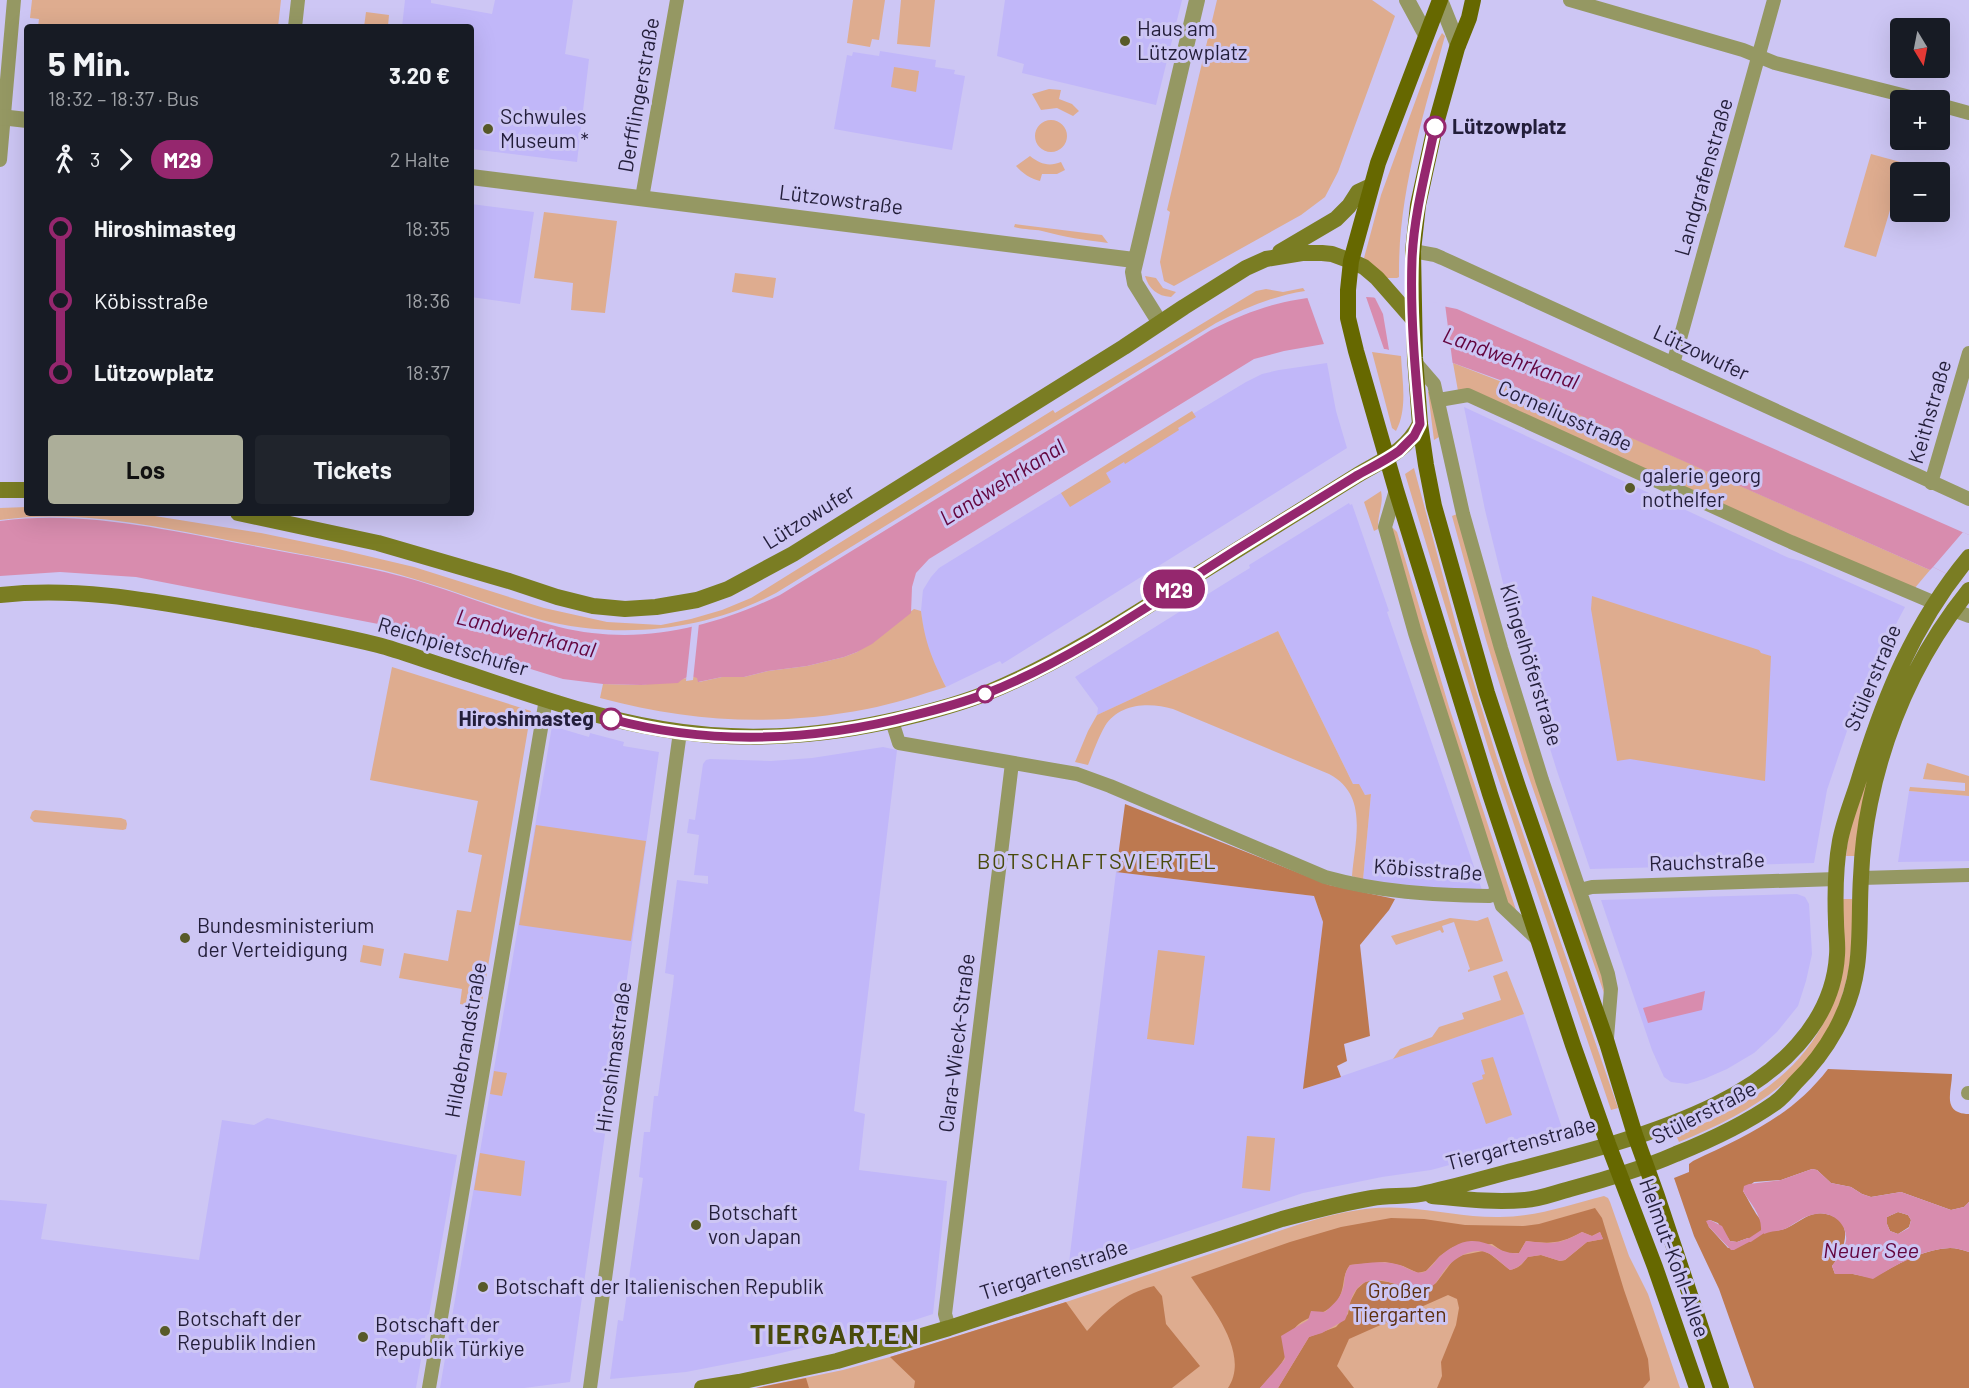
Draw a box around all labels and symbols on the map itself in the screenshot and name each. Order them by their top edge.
street label: Derfflingerstraße [612,15,663,174]
place label: Haus am Lützowplatz [1137,15,1247,64]
north arrow [1890,18,1950,78]
marker: Haus am Lützowplatz [1118,34,1132,48]
street label: Landgrafenstraße [1668,95,1737,258]
place label: Schwules Museum * [500,103,589,152]
place label: Lützowplatz [1452,113,1567,138]
marker: Lützowplatz [1424,116,1446,138]
marker: Schwules Museum * [481,122,495,136]
street label: Lützowstraße [778,179,905,219]
street label: Lützowufer [1650,319,1754,385]
water label: Landwehrkanal [1440,320,1583,394]
street label: Keithstraße [1902,357,1955,466]
street label: Corneliusstraße [1495,374,1637,455]
water label: Landwehrkanal [934,432,1069,530]
place label: galerie georg nothelfer [1642,462,1761,511]
street label: Lützowufer [758,478,859,554]
marker: galerie georg nothelfer [1623,481,1637,495]
line badge: M29 [1140,570,1208,608]
street label: Klingelhöferstraße [1496,581,1569,749]
water label: Landwehrkanal [454,602,599,662]
street label: Reichpietschufer [375,611,532,680]
street label: Stülerstraße [1838,620,1905,735]
unlabelled marker [976,685,994,703]
place label: Hiroshimasteg [458,705,594,730]
marker: Hiroshimasteg [600,708,622,730]
street label: Rauchstraße [1649,846,1765,875]
district label: BOTSCHAFTSVIERTEL [977,847,1217,873]
street label: Köbisstraße [1373,852,1484,885]
place label: Bundesministerium der Verteidigung [197,912,375,961]
marker: Bundesministerium der Verteidigung [178,931,192,945]
street label: Clara-Wieck-Straße [932,952,979,1134]
street label: Hildebrandstraße [438,960,491,1120]
street label: Hiroshimastraße [590,980,635,1134]
street label: Stülerstraße [1647,1075,1760,1149]
street label: Tiergartenstraße [1443,1111,1598,1175]
street label: Helmut-Kohl-Allee [1635,1175,1716,1340]
place label: Botschaft von Japan [708,1199,801,1248]
marker: Botschaft von Japan [689,1218,703,1232]
street label: Tiergartenstraße [976,1233,1131,1304]
water label: Neuer See [1823,1236,1919,1262]
place label: Botschaft der Italienischen Republik [495,1273,824,1298]
park label: Großer Tiergarten [1351,1277,1447,1326]
marker: Botschaft der Italienischen Republik [476,1280,490,1294]
place label: Botschaft der Republik Indien [177,1305,316,1354]
place label: Botschaft der Republik Türkiye [375,1311,525,1360]
district label: TIERGARTEN [750,1317,920,1349]
marker: Botschaft der Republik Indien [158,1324,172,1338]
marker: Botschaft der Republik Türkiye [356,1330,370,1344]

